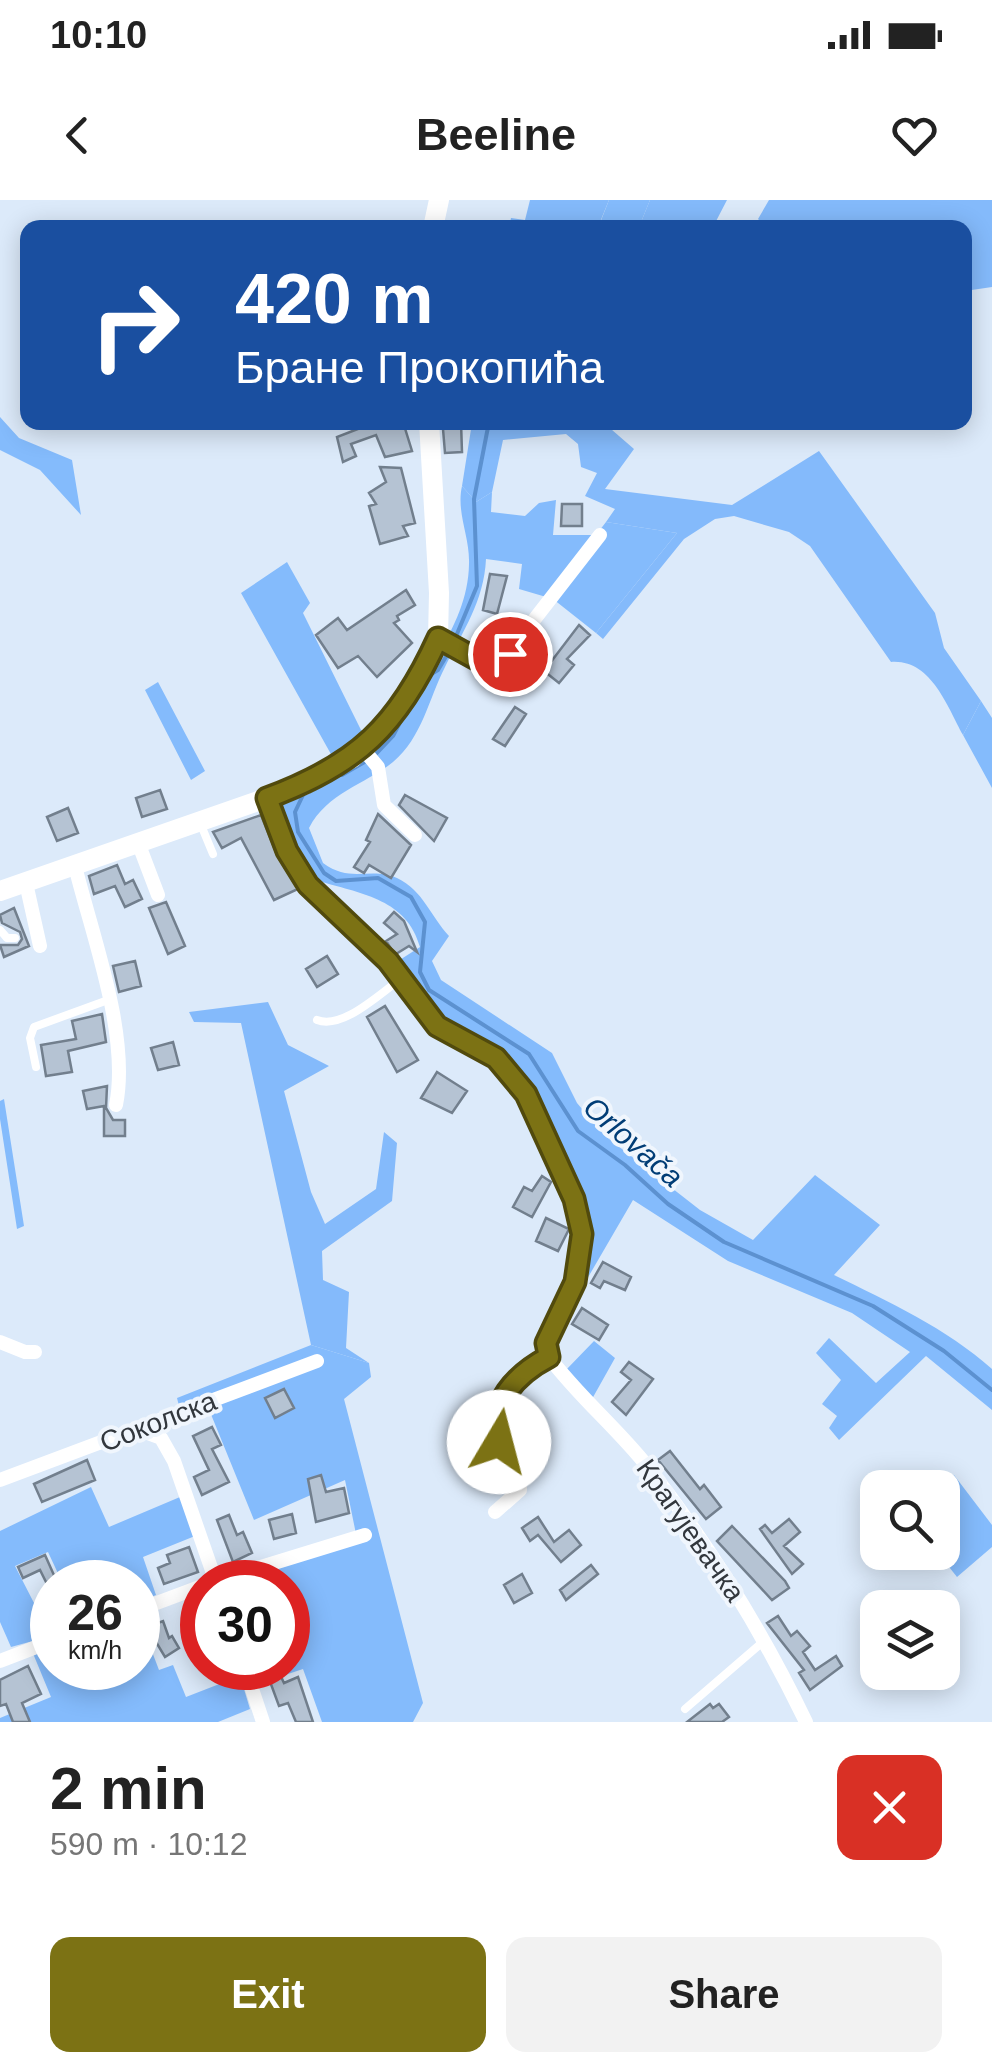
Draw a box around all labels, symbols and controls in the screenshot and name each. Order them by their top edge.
text: 10:10 [50,14,147,56]
icon: back [50,108,105,163]
icon: heart [887,108,942,163]
text: Beeline [416,109,576,160]
icon: right [70,260,200,390]
text: 420 m [235,260,433,338]
text: Бране Прокопића [235,342,604,393]
pin [468,612,553,697]
icon: arrive [483,627,538,682]
water label: Orlovača [577,1090,689,1193]
street label: Соколска [96,1385,221,1458]
position arrow [447,1390,551,1494]
street label: Крагујевачка [630,1453,751,1608]
map controls [860,1470,960,1690]
button: search [860,1470,960,1570]
speed limit sign: 30 [180,1560,310,1690]
text: 26 [67,1585,123,1641]
button: layers [860,1590,960,1690]
text: km/h [68,1636,122,1664]
text: 2 min [50,1755,207,1822]
button: close [837,1755,942,1860]
text: 590 m · 10:12 [50,1826,247,1862]
button: Exit [50,1937,486,2052]
button: Share [506,1937,942,2052]

